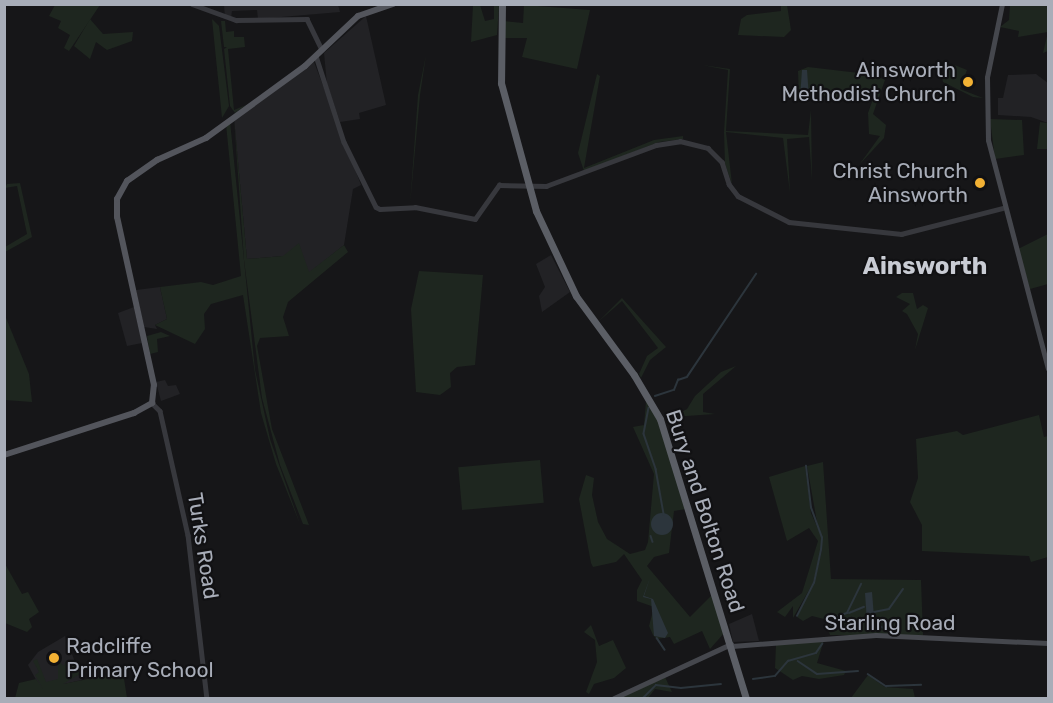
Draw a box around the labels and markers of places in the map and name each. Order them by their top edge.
place label: Ainsworth Methodist Church [781,57,956,107]
marker: Ainsworth Methodist Church [961,75,975,89]
place label: Christ Church Ainsworth [833,158,968,208]
marker: Christ Church Ainsworth [973,176,987,190]
place label: Radcliffe Primary School [66,633,214,683]
marker: Radcliffe Primary School [47,651,61,665]

